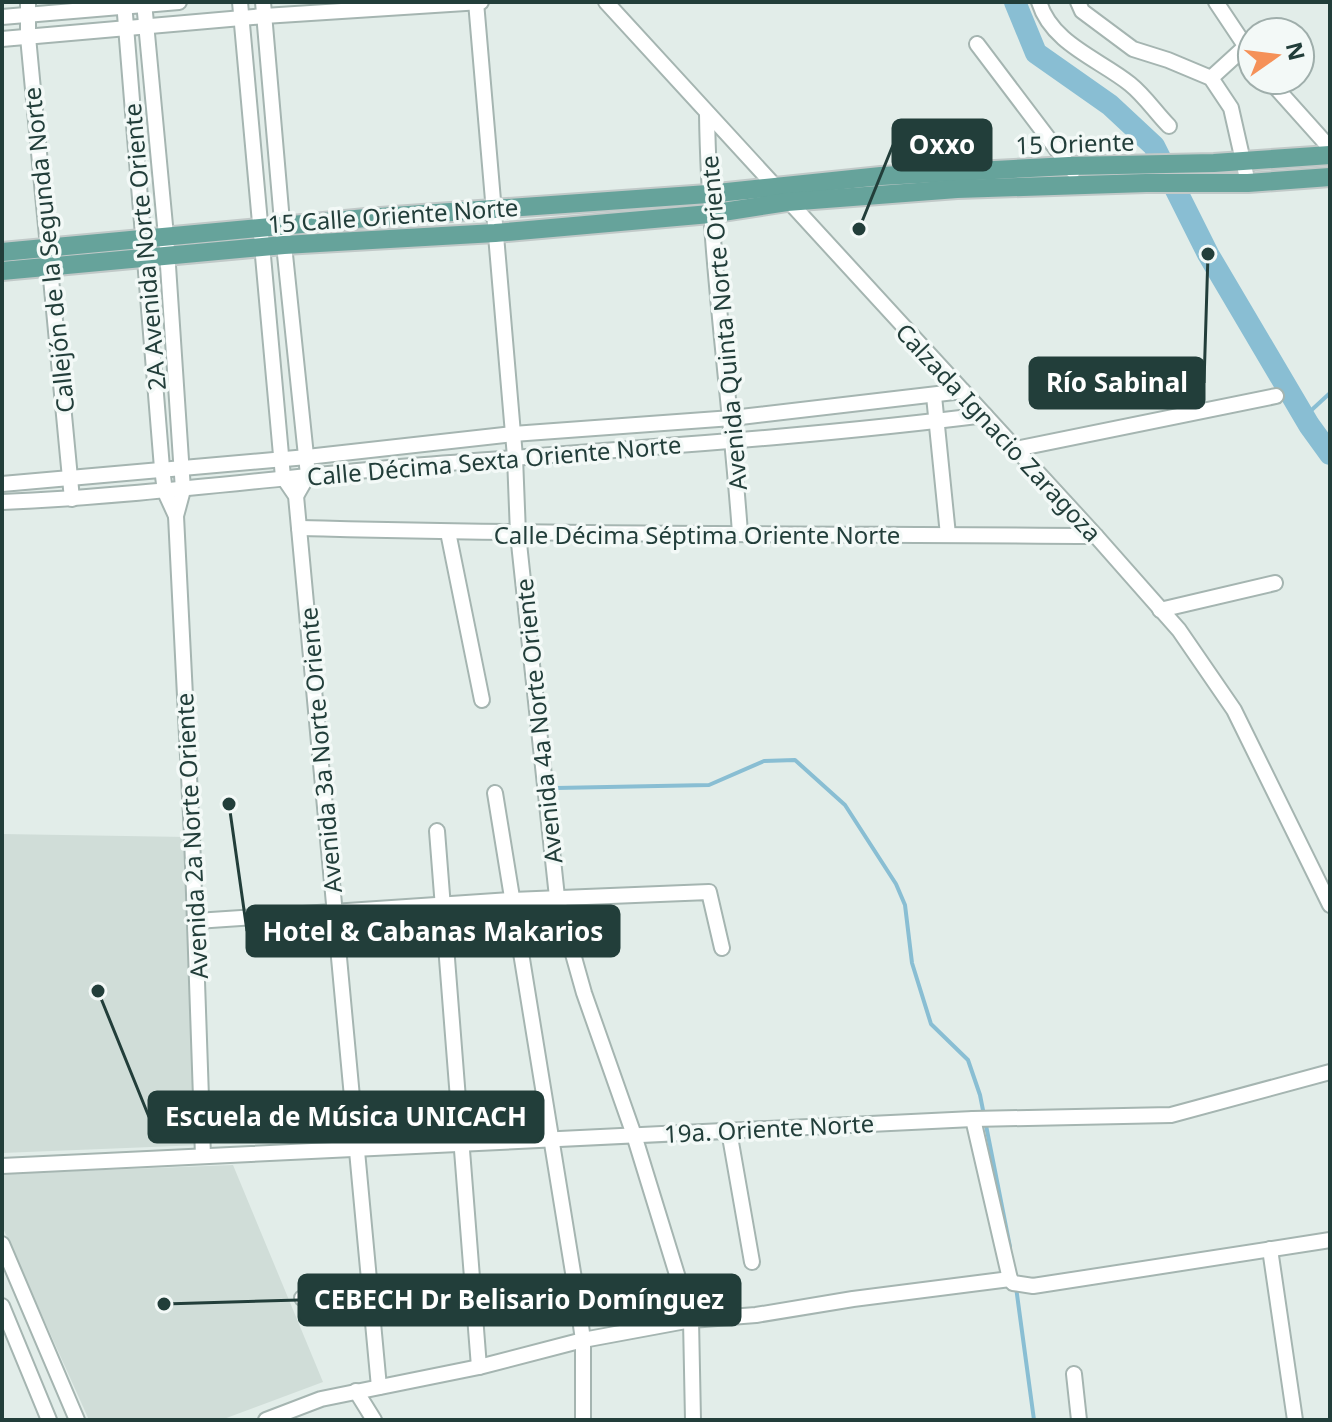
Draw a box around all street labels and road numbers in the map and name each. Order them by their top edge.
street label: Callejón de la Segunda Norte [14,86,82,414]
street label: 2A Avenida Norte Oriente [115,102,173,392]
street label: 15 Oriente [1015,124,1135,162]
street label: Avenida Quinta Norte Oriente [692,154,754,492]
street label: 15 Calle Oriente Norte [267,190,519,240]
street label: Calzada Ignacio Zaragoza [889,316,1109,548]
street label: Calle Décima Sexta Oriente Norte [306,427,682,493]
street label: Calle Décima Séptima Oriente Norte [494,518,900,551]
street label: Avenida 4a Norte Oriente [507,577,569,865]
street label: Avenida 3a Norte Oriente [291,606,349,894]
street label: Avenida 2a Norte Oriente [167,692,215,980]
street label: 19a. Oriente Norte [663,1106,875,1150]

